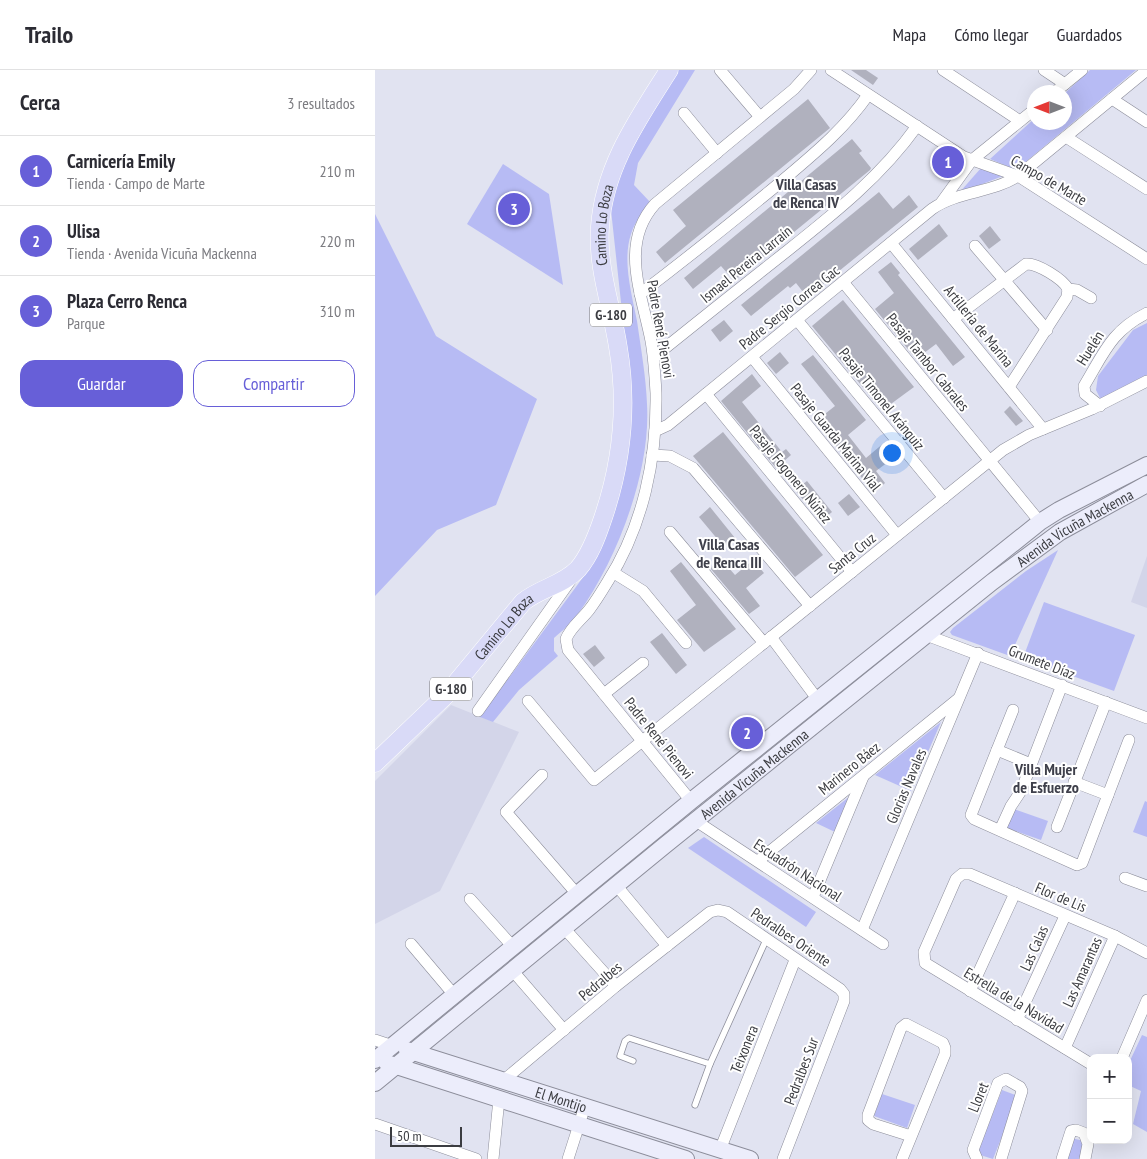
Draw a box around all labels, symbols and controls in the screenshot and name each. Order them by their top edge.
text: Trailo [25,19,73,50]
text: Mapa [892,23,926,46]
text: Cómo llegar [954,23,1029,46]
text: Guardados [1057,23,1122,46]
north arrow [1027,85,1072,130]
text: Cerca [20,89,60,116]
text: 3 resultados [287,93,355,113]
pin: 1 [932,143,964,181]
text: Carnicería Emily [67,149,175,173]
street label: Campo de Marte [1008,151,1090,209]
text: 1 [32,161,40,181]
text: 210 m [320,161,355,181]
text: Tienda · Campo de Marte [67,173,205,193]
district label: Villa Casas de Renca IV [773,174,840,212]
street label: Camino Lo Boza [590,182,617,267]
pin: 3 [498,190,530,228]
text: Ulisa [67,219,100,243]
street label: Ismael Pereira Larraín [696,221,796,307]
text: 2 [32,231,40,251]
text: 220 m [320,231,355,251]
text: Tienda · Avenida Vicuña Mackenna [67,243,257,263]
street label: Padre Sergio Correa Gac [735,260,844,353]
street label: Padre René Pienovi [643,278,679,380]
street label: Artillería de Marina [940,281,1018,371]
text: Plaza Cerro Renca [67,289,187,313]
text: 3 [32,301,40,321]
text: 310 m [320,301,355,321]
road number: G-180 [590,304,632,326]
street label: Pasaje Tambor Cabrales [882,309,974,415]
text: Parque [67,313,105,333]
street label: Huelén [1072,327,1108,369]
street label: Pasaje Timonel Aránguiz [835,344,929,454]
button: Guardar [20,360,183,407]
button: Compartir [193,360,355,407]
street label: Pasaje Guarda Marina Vial [787,379,886,495]
street label: Pasaje Fogonero Núñez [746,421,836,527]
your location [879,440,905,466]
street label: Avenida Vicuña Mackenna [1012,484,1136,571]
street label: Santa Cruz [825,528,879,578]
district label: Villa Casas de Renca III [696,534,762,572]
street label: Camino Lo Boza [470,588,536,664]
street label: Grumete Díaz [1006,641,1078,683]
road number: G-180 [430,678,472,700]
street label: Padre René Pienovi [620,693,698,783]
pin: 2 [731,714,763,752]
street label: Avenida Vicuña Mackenna [696,724,812,823]
street label: Marinero Báez [814,737,884,799]
street label: Glorias Navales [882,746,930,826]
district label: Villa Mujer de Esfuerzo [1013,759,1079,797]
street label: Escuadrón Nacional [750,834,846,906]
street label: Flor de Lis [1032,878,1090,916]
street label: Pedralbes Oriente [747,903,835,971]
street label: Las Calas [1016,922,1052,974]
street label: Las Amarantas [1058,934,1106,1010]
street label: Pedralbes [575,958,625,1004]
street label: Estrella de la Navidad [961,963,1067,1037]
street label: Teixonera [726,1022,762,1076]
street label: Pedralbes Sur [779,1034,823,1107]
map controls [1087,1054,1132,1144]
button: + [1087,1054,1132,1099]
street label: Lloret [963,1079,993,1115]
street label: El Montijo [533,1082,589,1116]
button: − [1087,1099,1132,1144]
scale bar [390,1124,463,1147]
text: 50 m [397,1127,422,1145]

